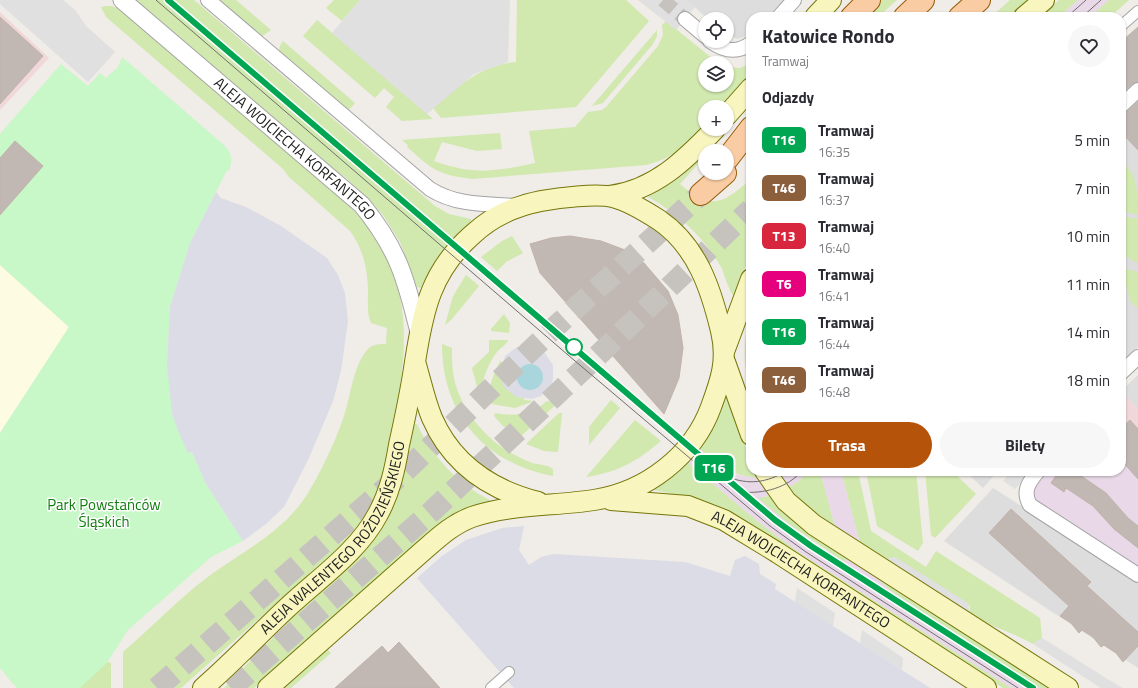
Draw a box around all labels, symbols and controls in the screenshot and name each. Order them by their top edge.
map controls [698,12,734,180]
button: locate [698,12,734,48]
text: Katowice Rondo [762,21,895,50]
button: heart [1068,25,1110,67]
text: Tramwaj [762,51,809,71]
button: layers [698,56,734,92]
street label: ALEJA WOJCIECHA KORFANTEGO [209,71,382,225]
text: Odjazdy [762,86,814,109]
button: + [698,100,734,136]
text: Tramwaj [818,119,874,142]
text: T16 [772,129,796,150]
text: 5 min [1074,129,1110,152]
text: 16:35 [818,142,850,162]
button: − [698,144,734,180]
text: Tramwaj [818,167,874,190]
text: T46 [772,177,796,198]
text: 7 min [1074,177,1110,200]
text: 16:37 [818,190,850,210]
text: Tramwaj [818,215,874,238]
text: T13 [772,225,796,246]
text: 10 min [1066,225,1110,248]
text: 16:40 [818,238,850,258]
text: Tramwaj [818,263,874,286]
text: T6 [776,273,792,294]
text: 11 min [1066,273,1110,296]
text: 16:41 [818,286,850,306]
text: Tramwaj [818,311,874,334]
text: T16 [772,321,796,342]
text: 14 min [1066,321,1110,344]
text: 16:44 [818,334,850,354]
unlabelled marker [565,338,583,356]
text: Tramwaj [818,359,874,382]
text: T46 [772,369,796,390]
text: 18 min [1066,369,1110,392]
text: 16:48 [818,382,850,402]
button: Trasa [762,422,932,468]
button: Bilety [940,422,1110,468]
street label: ALEJA WALENTEGO ROŹDZIEŃSKIEGO [254,439,411,639]
line badge: T16 [691,455,737,481]
text: T16 [702,457,726,478]
park label: Park Powstańców Śląskich [47,493,161,533]
street label: ALEJA WOJCIECHA KORFANTEGO [708,504,895,634]

